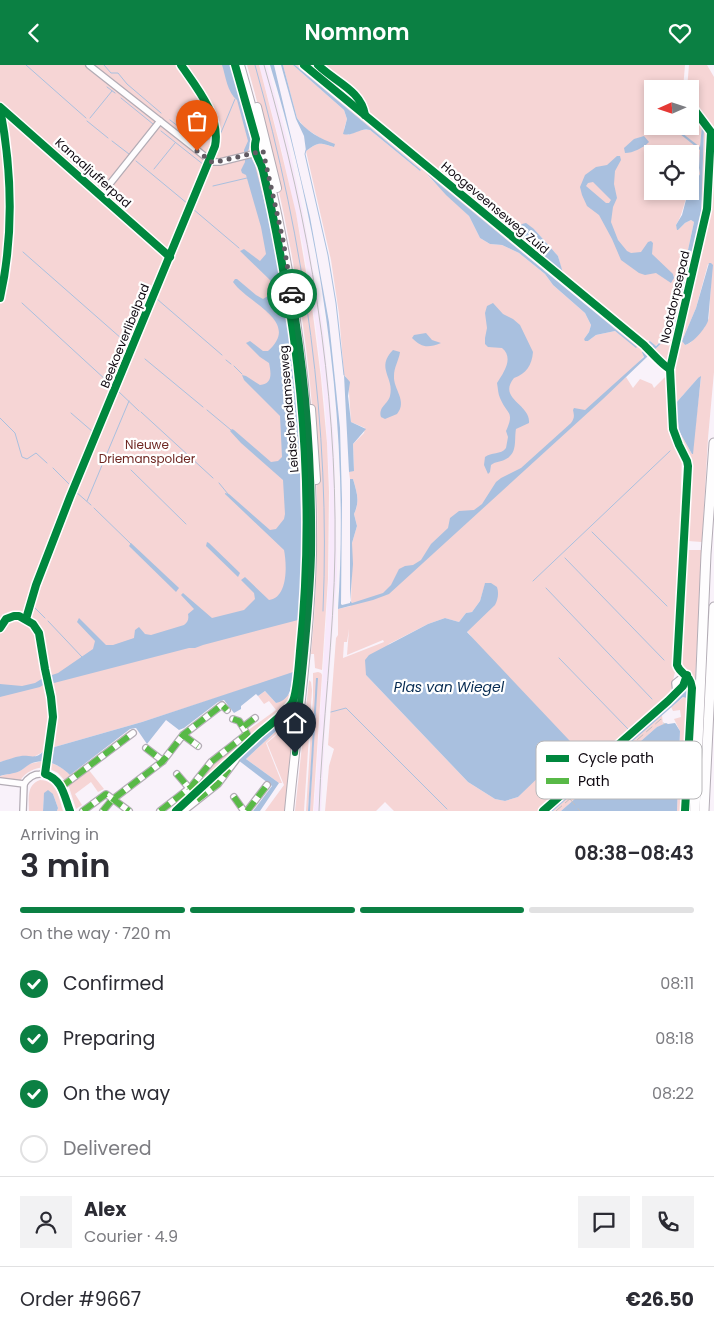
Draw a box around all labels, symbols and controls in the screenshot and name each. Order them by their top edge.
text: Nomnom [305,17,409,48]
icon: back [20,19,48,47]
icon: heart [666,19,694,47]
north arrow [644,80,699,135]
map controls [644,80,699,200]
pin [176,100,218,151]
icon: bag [183,107,211,135]
street label: Kanaaljufferpad [52,134,135,211]
button: locate [644,145,699,200]
street label: Hoogeveenseweg Zuid [438,157,553,258]
street label: Nootdorpsepad [656,249,693,345]
courier [267,269,317,319]
icon: car [278,280,306,308]
street label: Beekoeverlibelpad [96,281,153,390]
street label: Leidschendamseweg [274,345,303,473]
park label: Nieuwe Driemanspolder [99,436,196,467]
water label: Plas van Wiegel [394,677,505,697]
pin [274,702,316,753]
icon: home [281,709,309,737]
legend [536,741,702,799]
text: Cycle path [578,748,654,768]
text: Path [578,771,610,791]
text: Arriving in [20,823,99,846]
text: 08:38–08:43 [574,840,694,867]
text: 3 min [20,843,110,888]
text: On the way · 720 m [20,922,171,945]
icon: check [20,970,48,998]
text: Confirmed [63,970,164,997]
text: 08:11 [660,972,694,995]
icon: check [20,1025,48,1053]
text: Preparing [63,1025,155,1052]
text: 08:18 [655,1027,694,1050]
icon: check [20,1080,48,1108]
text: On the way [63,1080,170,1107]
text: 08:22 [652,1082,694,1105]
text: Delivered [63,1135,152,1162]
button: person [20,1196,72,1248]
text: Alex [84,1196,126,1223]
button: chat [578,1196,630,1248]
button: phone [642,1196,694,1248]
text: Courier · 4.9 [84,1225,178,1248]
text: Order #9667 [20,1286,141,1313]
text: €26.50 [626,1286,694,1313]

